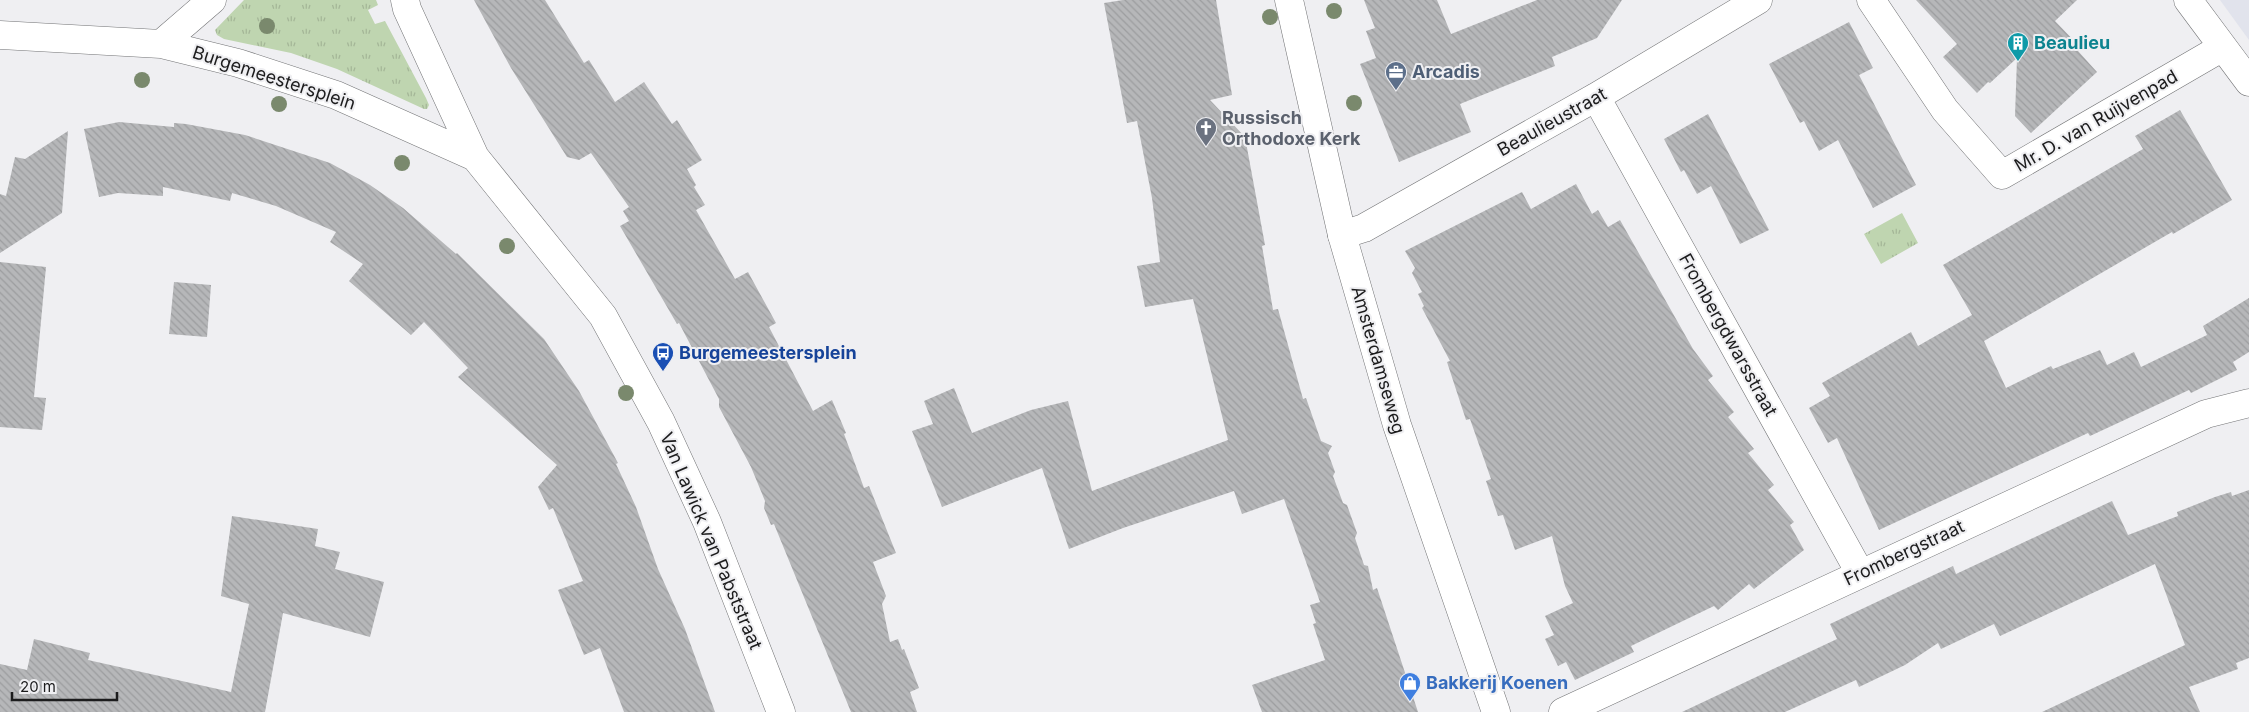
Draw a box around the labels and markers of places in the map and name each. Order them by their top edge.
building icon: Beaulieu [2006,31,2030,62]
place label: Beaulieu [2034,32,2110,53]
office icon: Arcadis [1384,60,1408,91]
place label: Arcadis [1412,61,1480,82]
place label: Russisch Orthodoxe Kerk [1222,107,1361,149]
church icon: Russisch Orthodoxe Kerk [1194,116,1218,147]
bus stop icon: Burgemeestersplein [651,341,675,372]
place label: Burgemeestersplein [679,342,857,363]
shop icon: Bakkerij Koenen [1398,671,1422,702]
place label: Bakkerij Koenen [1426,672,1568,693]

